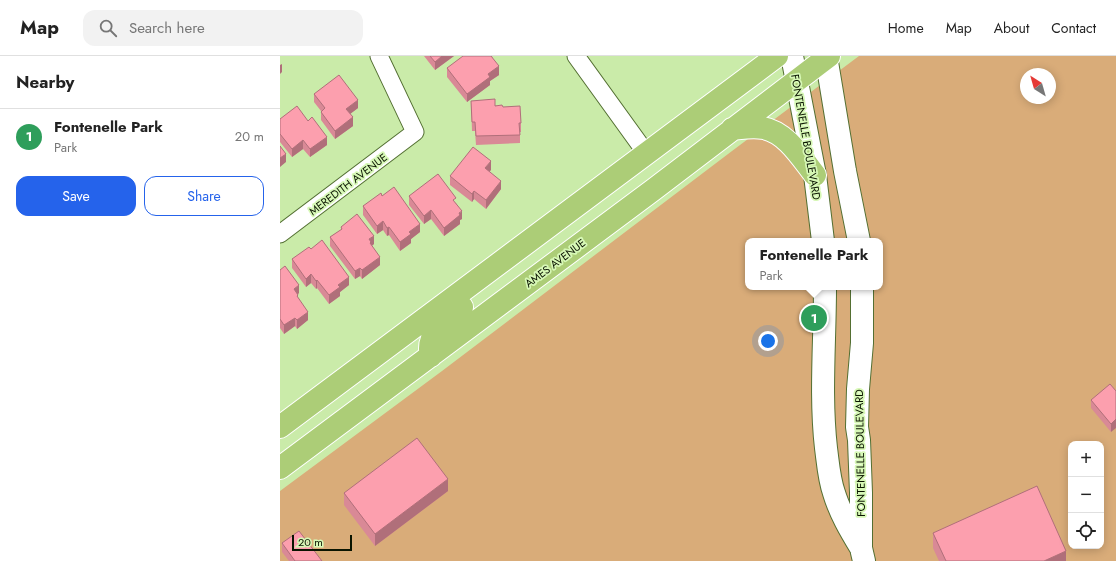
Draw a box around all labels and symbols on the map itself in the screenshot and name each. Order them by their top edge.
north arrow [1020,68,1056,104]
street label: FONTENELLE BOULEVARD [787,73,825,202]
street label: MEREDITH AVENUE [305,149,391,219]
street label: AMES AVENUE [521,235,589,291]
pin: 1 [801,303,827,333]
your location [758,331,778,351]
street label: FONTENELLE BOULEVARD [851,389,869,517]
scale bar [292,533,352,552]

